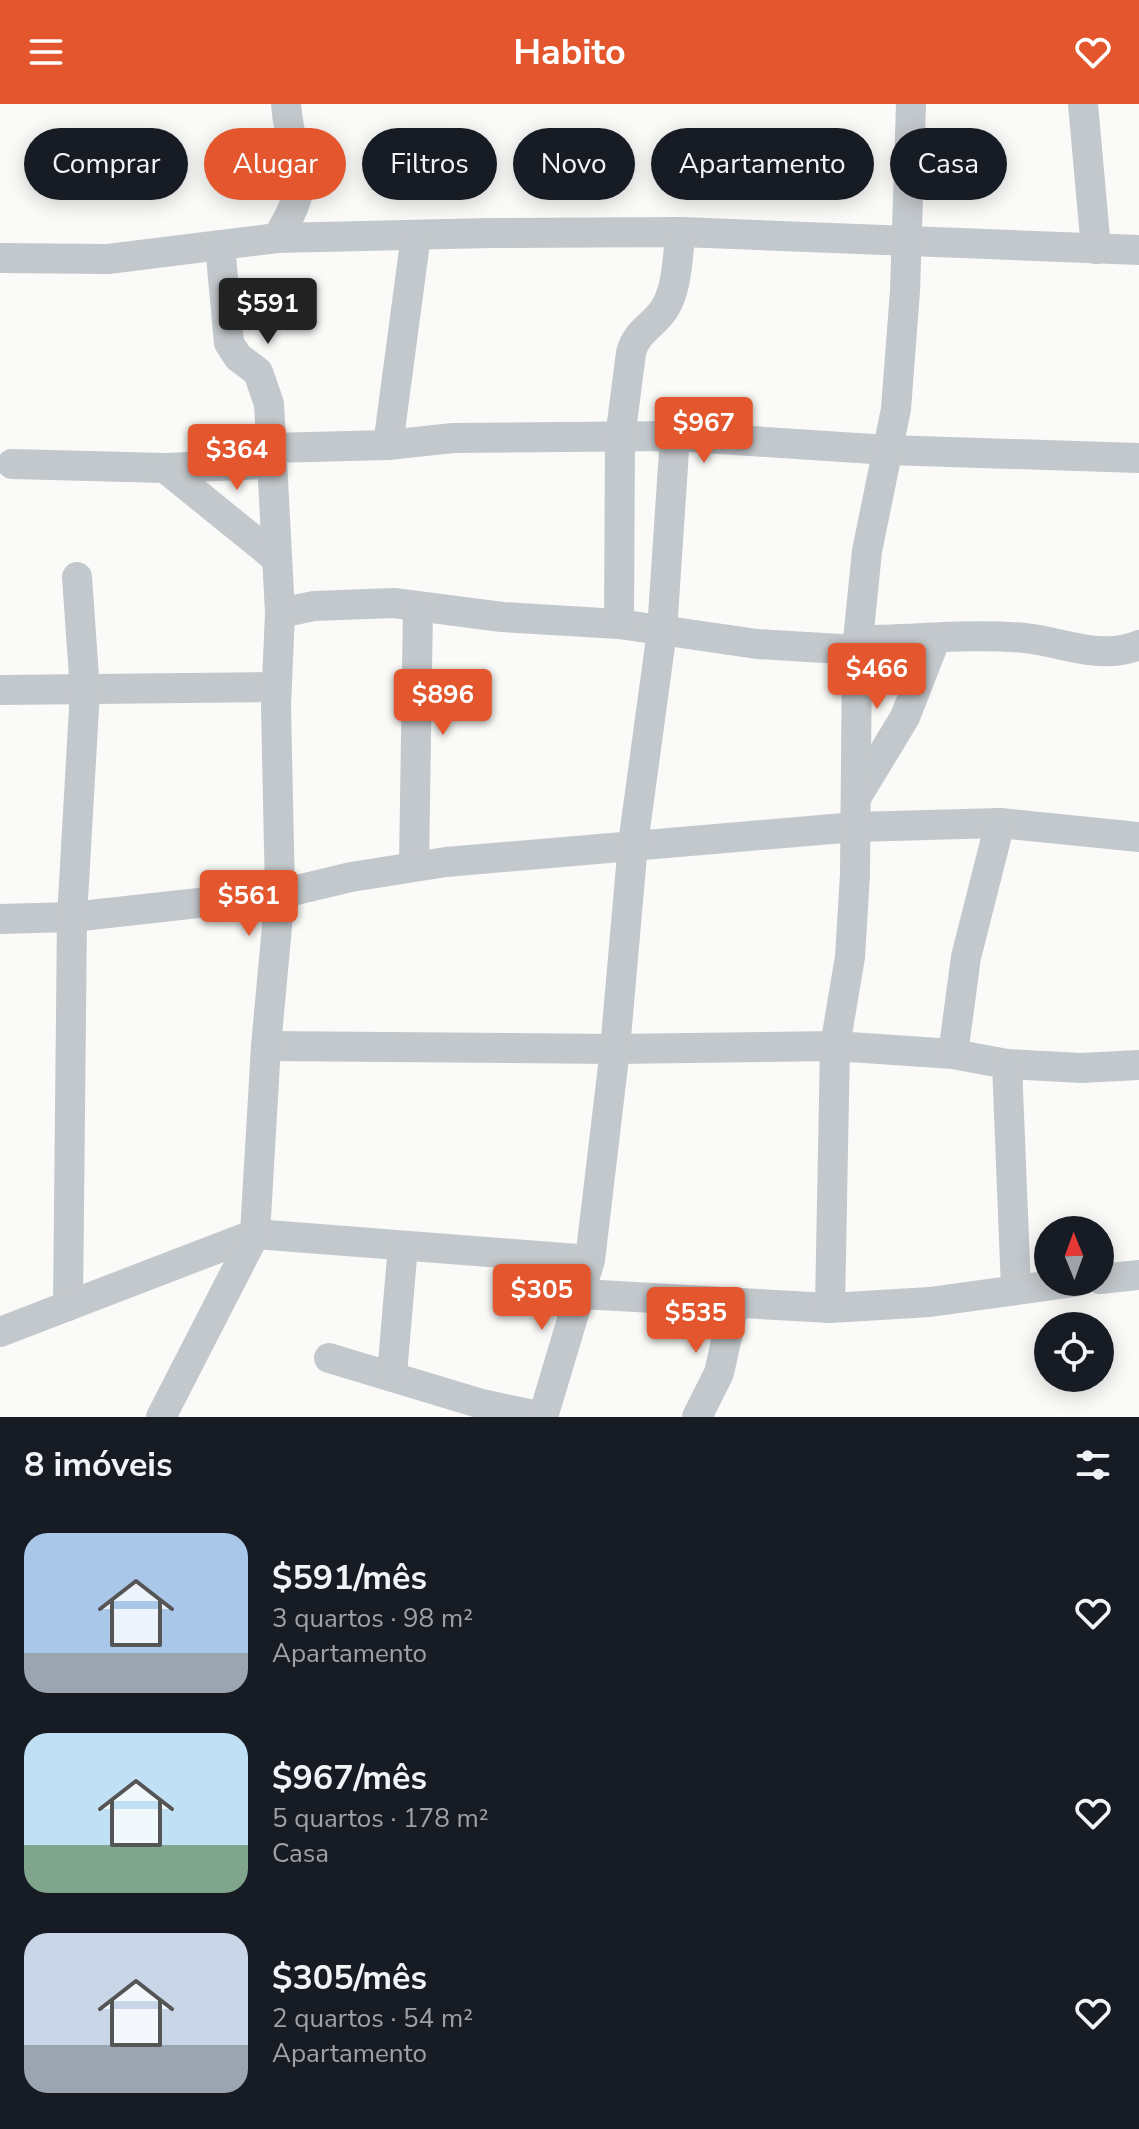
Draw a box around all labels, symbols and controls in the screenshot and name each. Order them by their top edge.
text: Habito [513,28,626,77]
icon: menu [24,30,68,74]
icon: heart [1071,30,1115,74]
chip: Comprar [24,128,188,200]
chip: Alugar [204,128,346,200]
chip: Filtros [362,128,497,200]
chip: Novo [513,128,635,200]
chip: Apartamento [651,128,874,200]
chip: Casa [890,128,1007,200]
pin: $591 [221,278,315,346]
text: $591 [237,286,299,321]
pin: $967 [657,397,751,465]
text: $967 [673,405,735,440]
pin: $364 [190,424,284,492]
text: $364 [206,432,268,467]
pin: $466 [830,643,924,711]
text: $466 [846,651,908,686]
pin: $896 [396,669,490,737]
text: $896 [412,677,474,712]
pin: $561 [202,870,296,938]
text: $561 [218,878,280,913]
north arrow [1034,1216,1114,1296]
map controls [1034,1216,1114,1392]
pin: $305 [495,1264,589,1332]
text: $305 [511,1272,573,1307]
pin: $535 [649,1287,743,1355]
text: $535 [665,1295,727,1330]
button: locate [1034,1312,1114,1392]
text: 8 imóveis [24,1442,173,1488]
icon: filters [1071,1443,1115,1487]
text: $591/mês [272,1555,427,1601]
icon: home [88,1565,184,1661]
icon: heart [1071,1591,1115,1635]
text: 3 quartos · 98 m² [272,1601,473,1636]
text: Apartamento [272,1636,427,1671]
text: $967/mês [272,1755,427,1801]
icon: home [88,1765,184,1861]
icon: heart [1071,1791,1115,1835]
text: 5 quartos · 178 m² [272,1801,489,1836]
text: Casa [272,1836,329,1871]
text: $305/mês [272,1955,427,2001]
icon: home [88,1965,184,2061]
icon: heart [1071,1991,1115,2035]
text: 2 quartos · 54 m² [272,2001,473,2036]
text: Apartamento [272,2036,427,2071]

